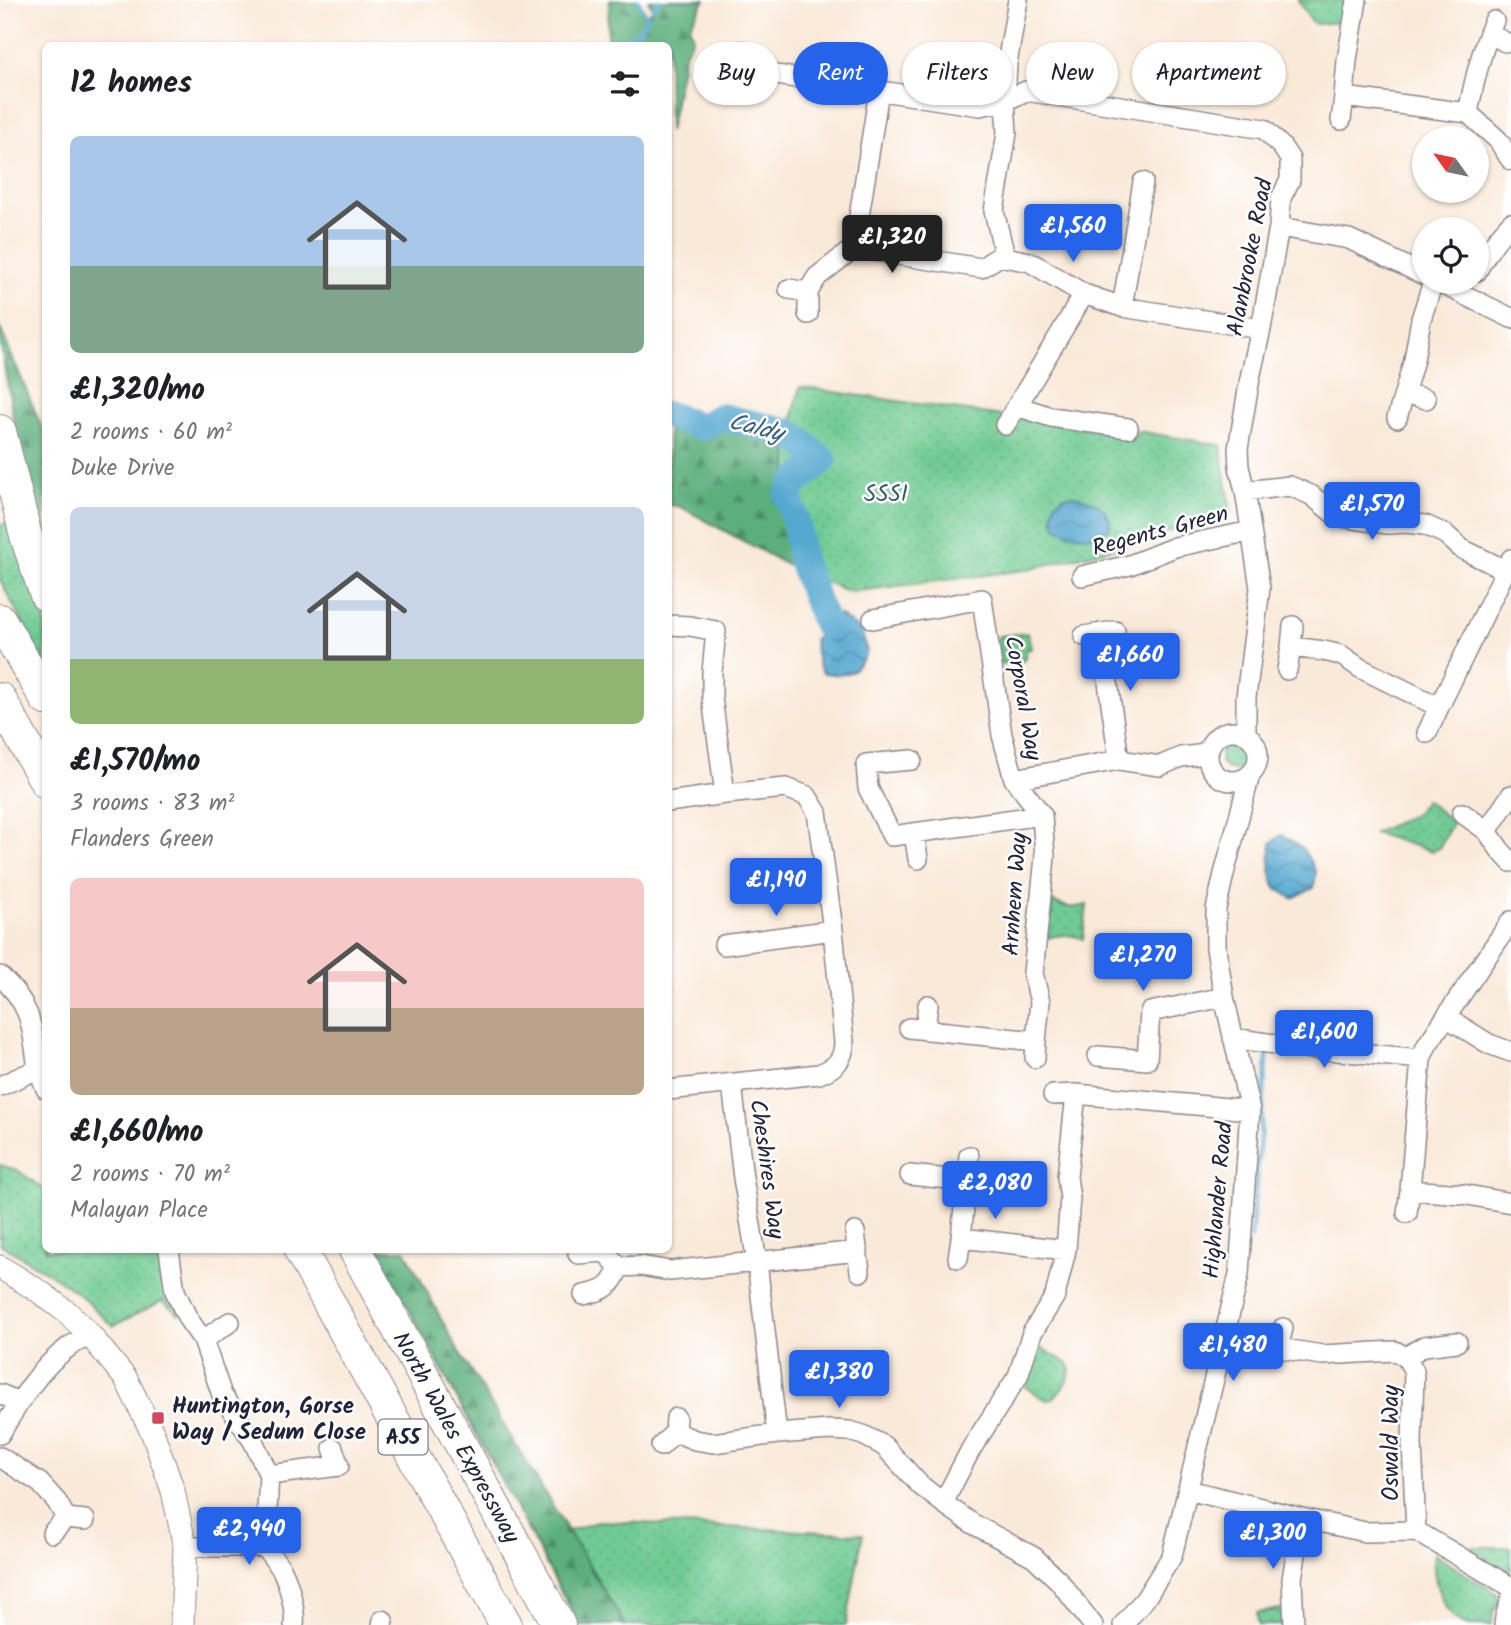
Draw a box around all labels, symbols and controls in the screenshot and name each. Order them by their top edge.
chip: Buy [693,42,779,105]
chip: Rent [793,42,888,105]
chip: Filters [902,42,1012,105]
chip: New [1026,42,1118,105]
chip: Apartment [1132,42,1286,105]
text: 12 homes [70,60,192,108]
icon: filters [606,65,644,103]
north arrow [1412,126,1489,203]
map controls [1412,126,1489,294]
street label: Alanbrooke Road [1218,175,1284,339]
icon: home [294,182,420,308]
pin: £1,560 [1016,204,1130,264]
text: £1,560 [1040,209,1106,245]
pin: £1,320 [835,216,949,275]
button: locate [1412,217,1489,294]
text: £1,320 [858,220,926,256]
text: £1,320/mo [70,367,205,415]
water label: Caldy [724,403,791,455]
text: 2 rooms · 60 m² [70,415,232,451]
text: Duke Drive [70,451,174,487]
park label: SSSI [864,477,908,513]
pin: £1,570 [1315,482,1429,542]
text: £1,570 [1340,487,1404,523]
street label: Regents Green [1088,496,1233,567]
icon: home [294,553,420,679]
street label: Corporal Way [993,633,1051,764]
pin: £1,660 [1073,634,1187,693]
text: £1,660 [1097,638,1163,674]
text: £1,570/mo [70,738,200,786]
text: 3 rooms · 83 m² [70,786,234,822]
text: Flanders Green [70,822,214,858]
street label: Arnhem Way [994,831,1038,957]
pin: £1,190 [719,858,833,918]
text: £1,190 [746,863,806,899]
icon: home [294,924,420,1050]
pin: £1,270 [1086,934,1200,993]
text: £1,270 [1110,938,1176,974]
pin: £1,600 [1267,1010,1381,1070]
text: £1,600 [1291,1015,1357,1051]
street label: Cheshires Way [738,1097,794,1242]
text: £1,660/mo [70,1109,204,1157]
street label: Highlander Road [1194,1120,1244,1280]
text: 2 rooms · 70 m² [70,1157,230,1193]
pin: £2,080 [938,1162,1052,1221]
text: £2,080 [958,1166,1032,1202]
text: Malayan Place [70,1193,208,1229]
pin: £1,480 [1176,1324,1290,1383]
street label: North Wales Expressway [382,1326,528,1550]
text: £1,480 [1199,1328,1267,1364]
pin: £1,380 [782,1350,896,1410]
text: £1,380 [805,1355,873,1391]
street label: Oswald Way [1374,1385,1410,1501]
place label: Huntington, Gorse Way / Sedum Close [172,1389,366,1451]
marker: Huntington, Gorse Way / Sedum Close [150,1410,166,1426]
road number: A55 [378,1420,428,1454]
pin: £2,940 [192,1508,306,1567]
text: £2,940 [213,1512,285,1548]
pin: £1,300 [1216,1512,1330,1571]
text: £1,300 [1240,1516,1306,1552]

